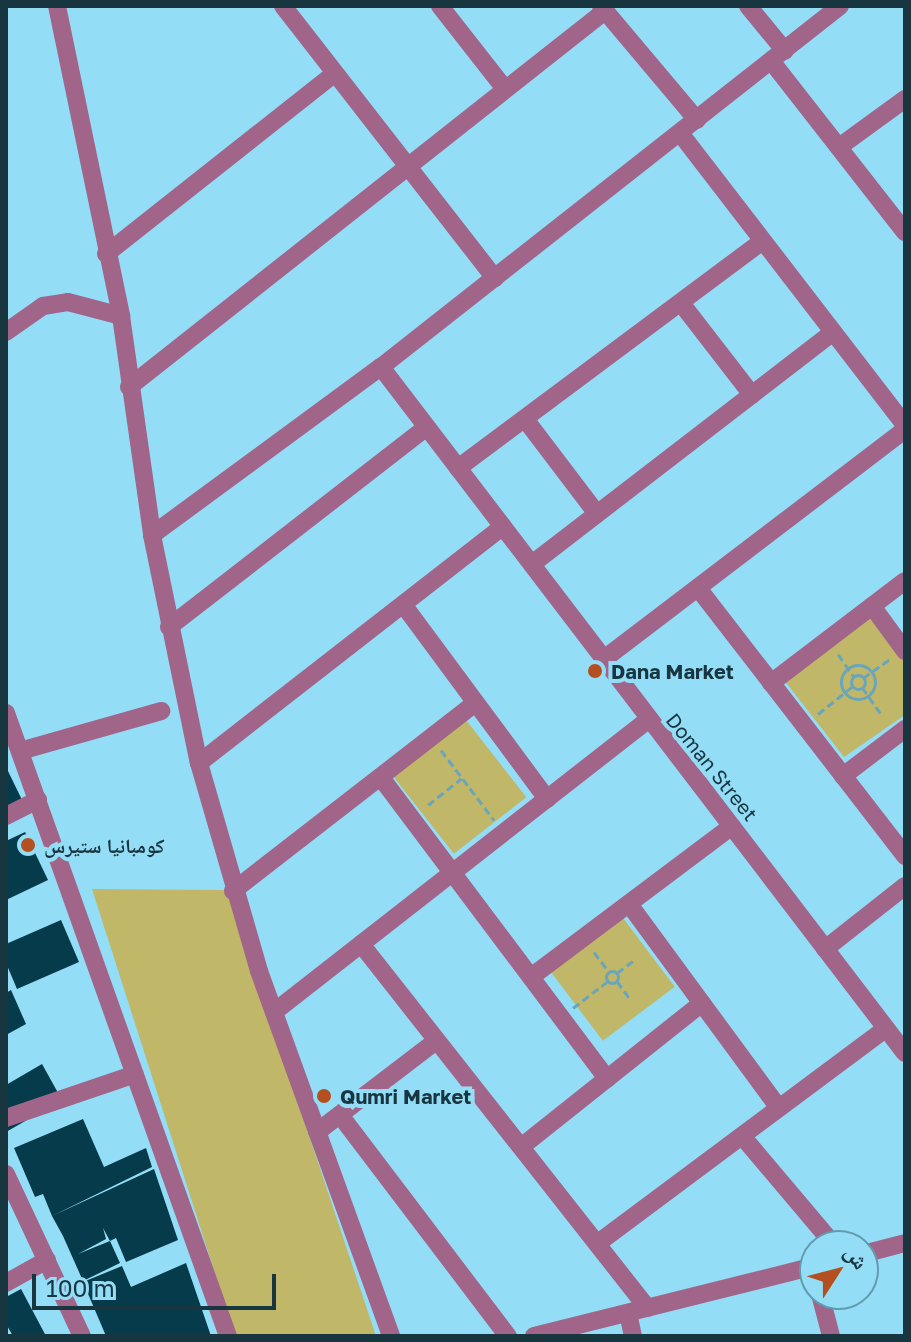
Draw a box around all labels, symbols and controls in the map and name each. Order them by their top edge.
place label: Dana Market [611,659,734,683]
marker: Dana Market [586,662,604,680]
street label: Doman Street [661,708,763,826]
place label: كومبانيا ستيرس [44,833,165,857]
marker: كومبانيا ستيرس [19,836,37,854]
place label: Qumri Market [340,1084,471,1108]
marker: Qumri Market [315,1087,333,1105]
north arrow [799,1230,879,1310]
text: ش [839,1239,875,1274]
scale bar [36,1258,280,1308]
text: 100 m [46,1273,115,1302]

